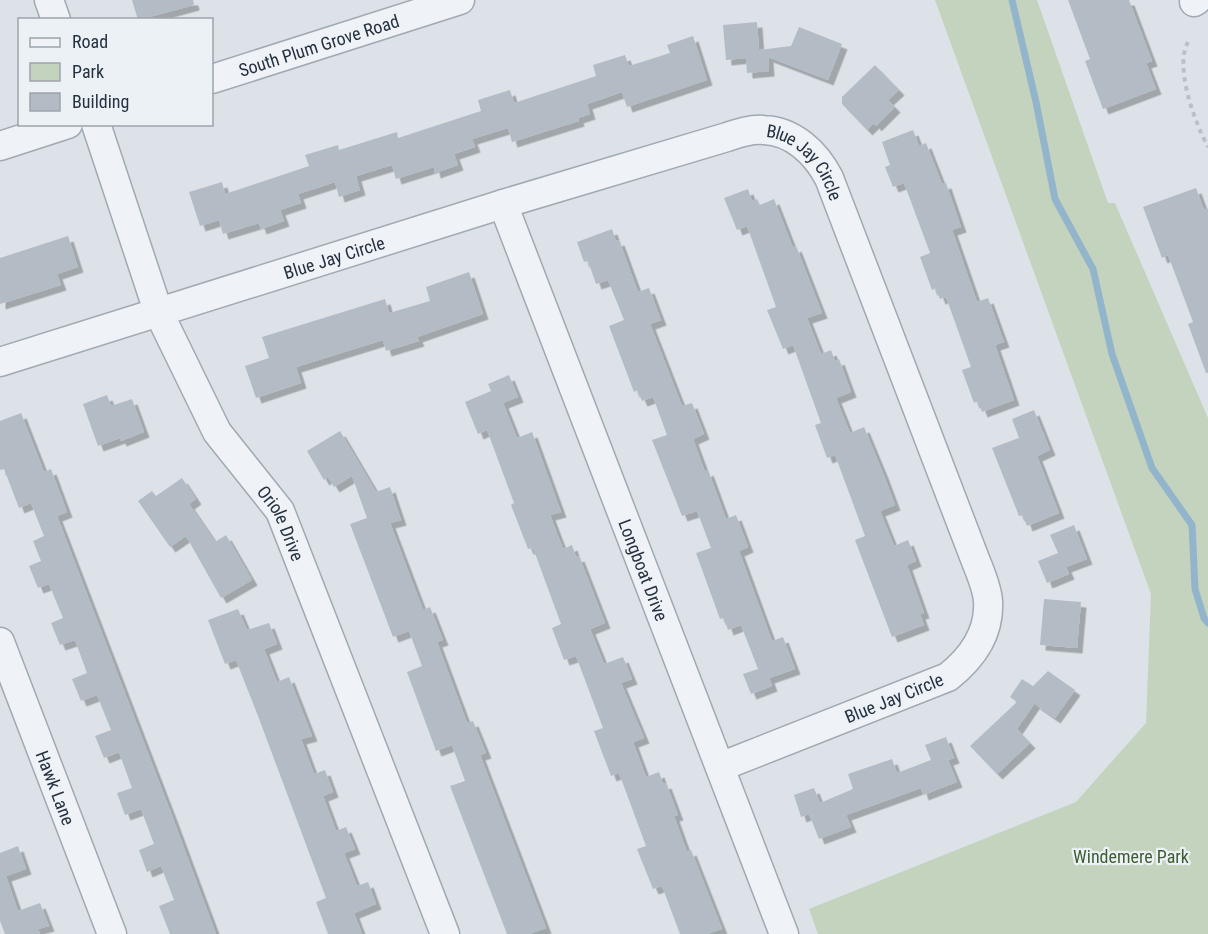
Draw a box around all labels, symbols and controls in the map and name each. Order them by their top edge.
street label: South Plum Grove Road [236,10,401,80]
legend [18,18,213,126]
text: Road [72,31,108,52]
text: Park [72,61,104,82]
text: Building [72,91,129,112]
street label: Blue Jay Circle [765,120,847,203]
street label: Blue Jay Circle [281,231,387,283]
street label: Oriole Drive [253,481,309,564]
street label: Longboat Drive [615,516,673,624]
street label: Blue Jay Circle [842,669,946,727]
street label: Hawk Lane [32,747,80,828]
park label: Windemere Park [1073,846,1189,867]

